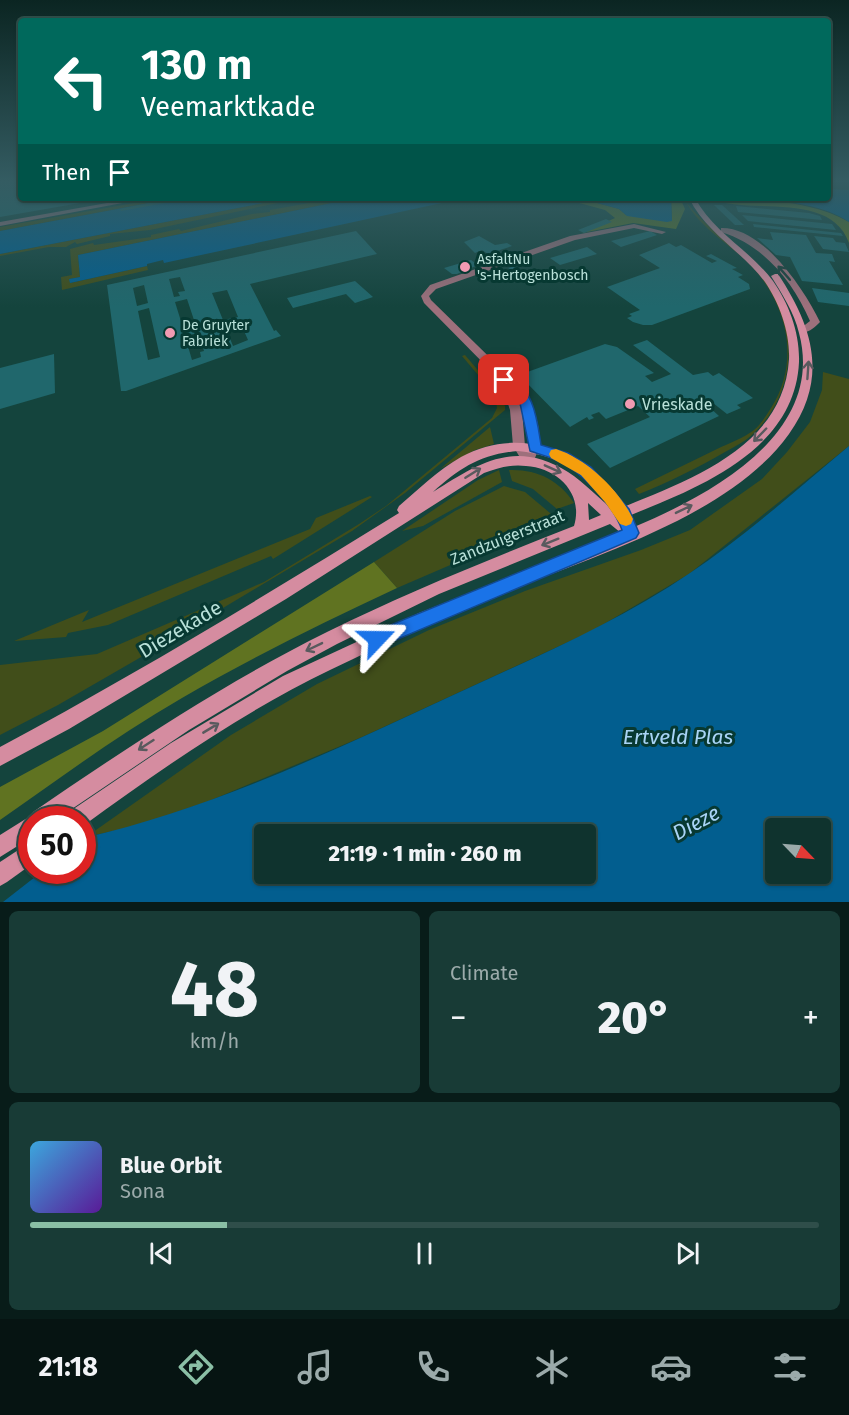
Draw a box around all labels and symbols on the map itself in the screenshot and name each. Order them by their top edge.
place label: AsfaltNu 's-Hertogenbosch [477,251,588,284]
marker: AsfaltNu 's-Hertogenbosch [458,260,472,274]
one-way arrow [777,266,791,281]
place label: De Gruyter Fabriek [182,317,250,350]
marker: De Gruyter Fabriek [163,326,177,340]
pin [478,354,529,405]
one-way arrow [802,361,813,380]
place label: Vrieskade [642,395,713,414]
marker: Vrieskade [623,397,637,411]
one-way arrow [753,427,768,442]
one-way arrow [543,464,561,475]
one-way arrow [464,467,481,479]
one-way arrow [675,503,693,515]
street label: Zandzuigerstraat [447,506,567,569]
one-way arrow [541,537,559,548]
street label: Diezekade [134,595,226,663]
position arrow [345,607,409,671]
one-way arrow [306,642,324,654]
one-way arrow [203,721,220,733]
water label: Ertveld Plas [623,724,733,750]
one-way arrow [138,740,155,752]
water label: Dieze [668,800,724,846]
speed limit sign: 50 [18,806,96,884]
north arrow [765,818,831,884]

